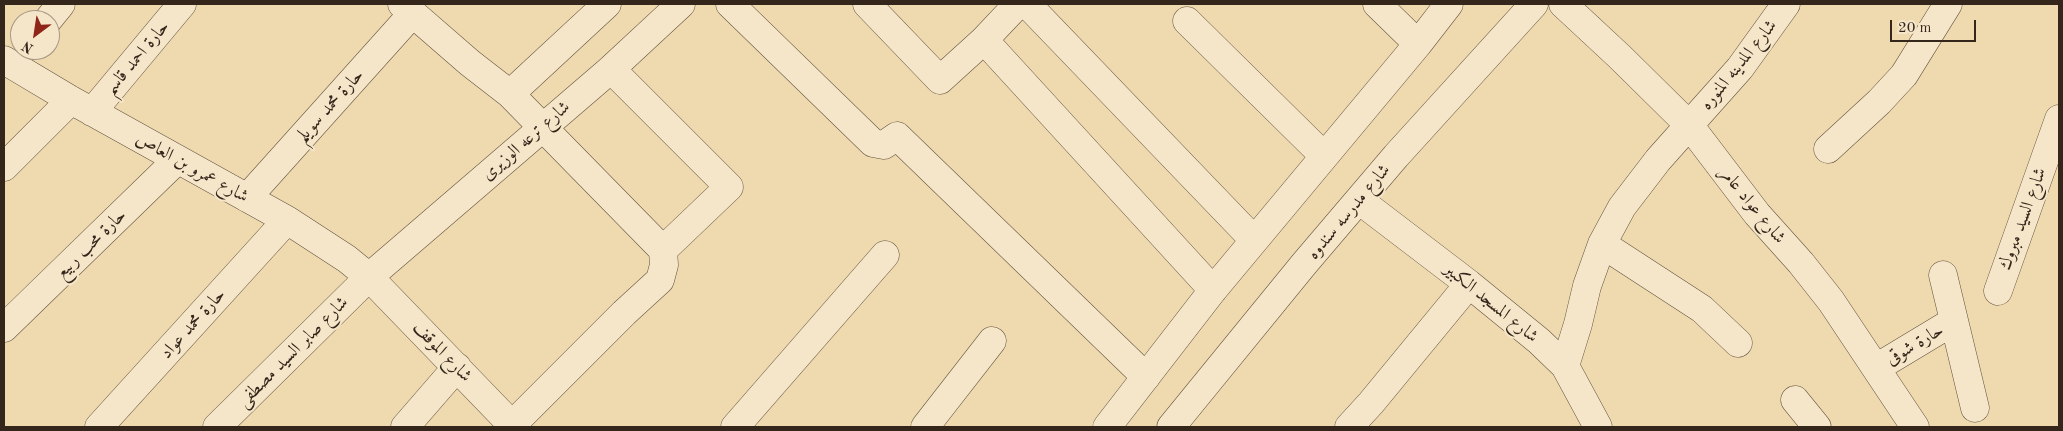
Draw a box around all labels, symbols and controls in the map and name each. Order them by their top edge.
north arrow [10,10,60,60]
scale bar [1893,10,1979,42]
street label: شارع المدينه المنوره [1696,15,1782,115]
street label: حارة احمد قاسم [100,16,174,100]
text: 20 m [1898,21,1932,36]
text: N [20,38,36,56]
street label: حارة محمد سويلم [291,65,369,147]
street label: شارع ترعه الوزيرى [477,97,575,185]
street label: شارع عمرو بن العاص [132,128,252,208]
street label: شارع مدرسه سندوه [1303,160,1395,264]
street label: شارع عواد عامر [1714,162,1790,248]
street label: شارع السيد مبروك [1994,165,2052,273]
street label: حارة محب ربيع [51,205,131,283]
street label: شارع المسجد الكبير [1439,258,1543,348]
street label: حارة محمد عواد [156,284,230,364]
street label: شارع صابر السيد مصطفى [233,292,353,412]
street label: شارع الموقف [408,317,476,387]
street label: حارة شوقى [1882,319,1948,371]

